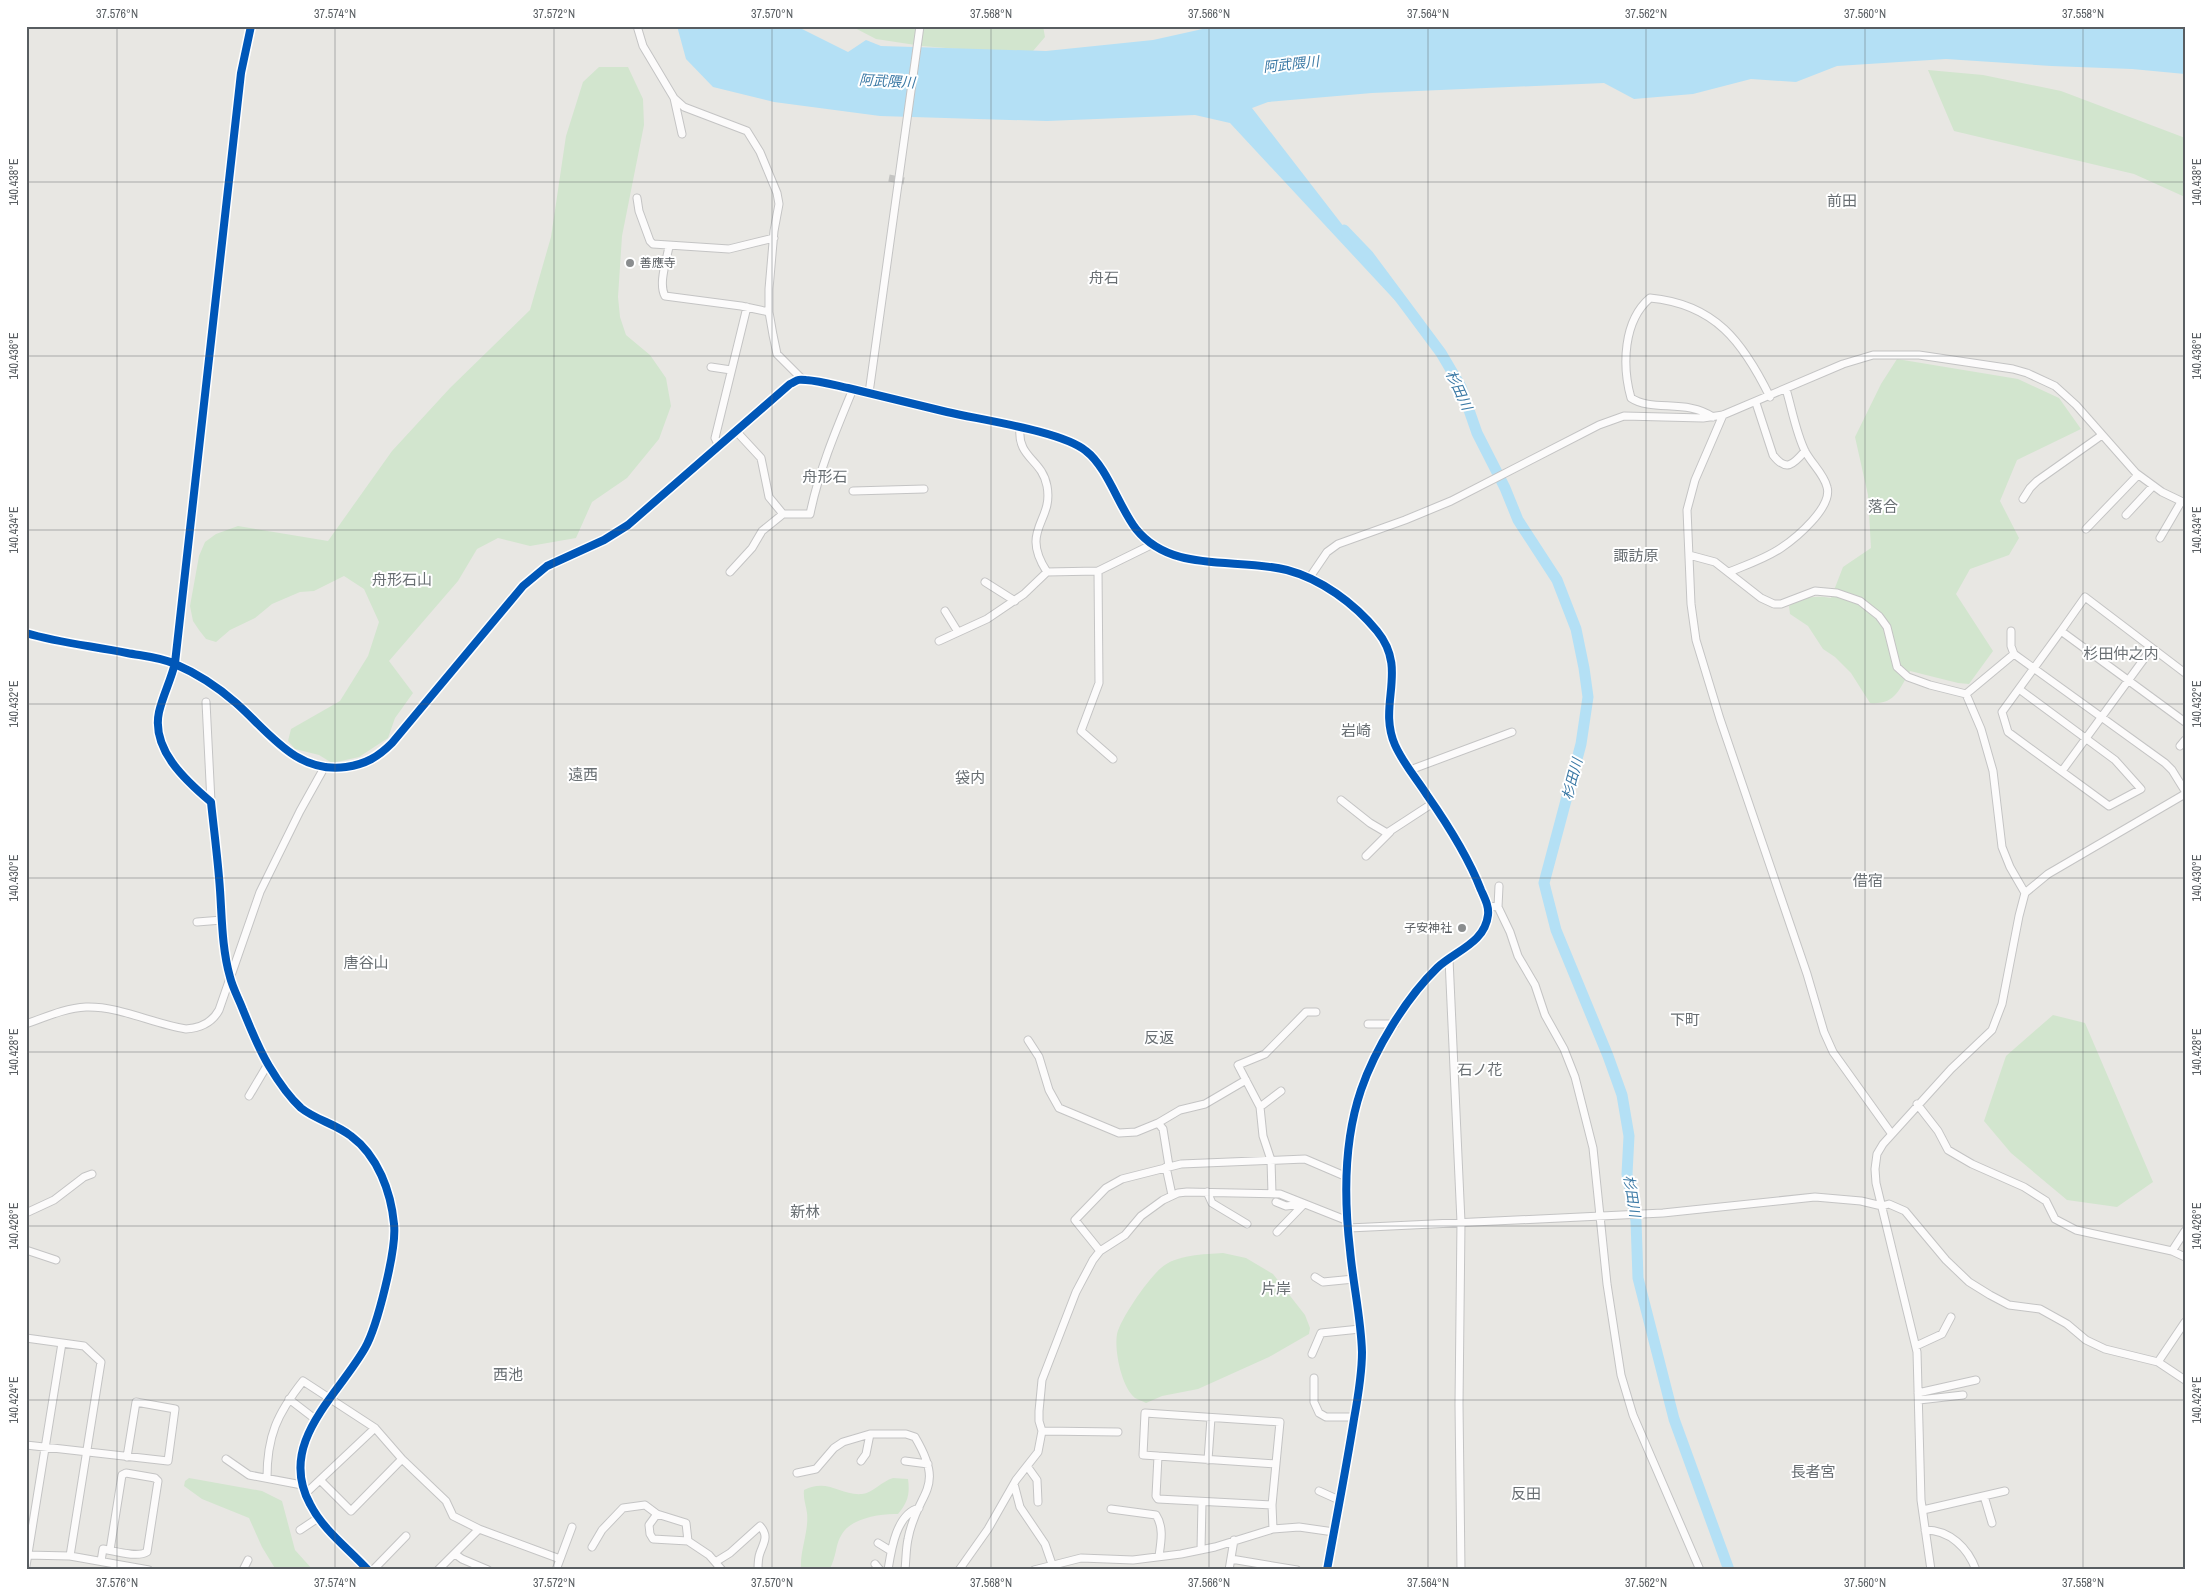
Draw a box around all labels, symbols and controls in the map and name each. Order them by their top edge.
text: 37.576°N [96,6,138,22]
text: 37.574°N [314,6,356,22]
text: 37.572°N [533,6,575,22]
text: 37.570°N [751,6,793,22]
text: 37.568°N [970,6,1012,22]
text: 37.566°N [1188,6,1230,22]
text: 37.564°N [1407,6,1449,22]
text: 37.562°N [1625,6,1667,22]
text: 37.560°N [1844,6,1886,22]
text: 37.558°N [2062,6,2104,22]
water label: 阿武隈川 [1262,52,1322,76]
water label: 阿武隈川 [859,71,917,92]
text: 140.438°E [6,159,22,205]
text: 140.438°E [2189,159,2205,205]
district label: 前田 [1827,190,1857,211]
place label: 善應寺 [640,255,676,271]
marker: 善應寺 [624,257,636,269]
district label: 舟石 [1089,267,1119,288]
text: 140.436°E [6,333,22,379]
text: 140.436°E [2189,333,2205,379]
water label: 杉田川 [1442,367,1477,415]
district label: 舟形石 [802,466,848,487]
district label: 落合 [1868,496,1898,517]
text: 140.434°E [6,507,22,553]
text: 140.434°E [2189,507,2205,553]
district label: 諏訪原 [1613,545,1659,566]
district label: 舟形石山 [372,569,432,590]
district label: 杉田仲之内 [2083,643,2159,664]
text: 140.432°E [6,681,22,727]
text: 140.432°E [2189,681,2205,727]
district label: 岩崎 [1341,720,1371,741]
water label: 杉田川 [1558,754,1587,802]
district label: 遠西 [568,764,598,785]
district label: 袋内 [955,767,985,788]
text: 140.430°E [6,855,22,901]
text: 140.430°E [2189,855,2205,901]
district label: 借宿 [1853,870,1883,891]
place label: 子安神社 [1404,920,1452,936]
marker: 子安神社 [1456,922,1468,934]
district label: 唐谷山 [343,952,389,973]
district label: 下町 [1670,1009,1700,1030]
district label: 反返 [1144,1027,1174,1048]
text: 140.428°E [6,1029,22,1075]
text: 140.428°E [2189,1029,2205,1075]
district label: 石ノ花 [1457,1059,1503,1080]
water label: 杉田川 [1620,1174,1644,1220]
district label: 新林 [790,1201,820,1222]
text: 140.426°E [6,1203,22,1249]
text: 140.426°E [2189,1203,2205,1249]
district label: 片岸 [1261,1278,1291,1299]
district label: 西池 [493,1364,523,1385]
text: 140.424°E [6,1377,22,1423]
text: 140.424°E [2189,1377,2205,1423]
district label: 長者宮 [1790,1461,1836,1482]
district label: 反田 [1511,1483,1541,1504]
text: 37.576°N [96,1575,138,1591]
text: 37.574°N [314,1575,356,1591]
text: 37.572°N [533,1575,575,1591]
text: 37.570°N [751,1575,793,1591]
text: 37.568°N [970,1575,1012,1591]
text: 37.566°N [1188,1575,1230,1591]
text: 37.564°N [1407,1575,1449,1591]
text: 37.562°N [1625,1575,1667,1591]
text: 37.560°N [1844,1575,1886,1591]
text: 37.558°N [2062,1575,2104,1591]

